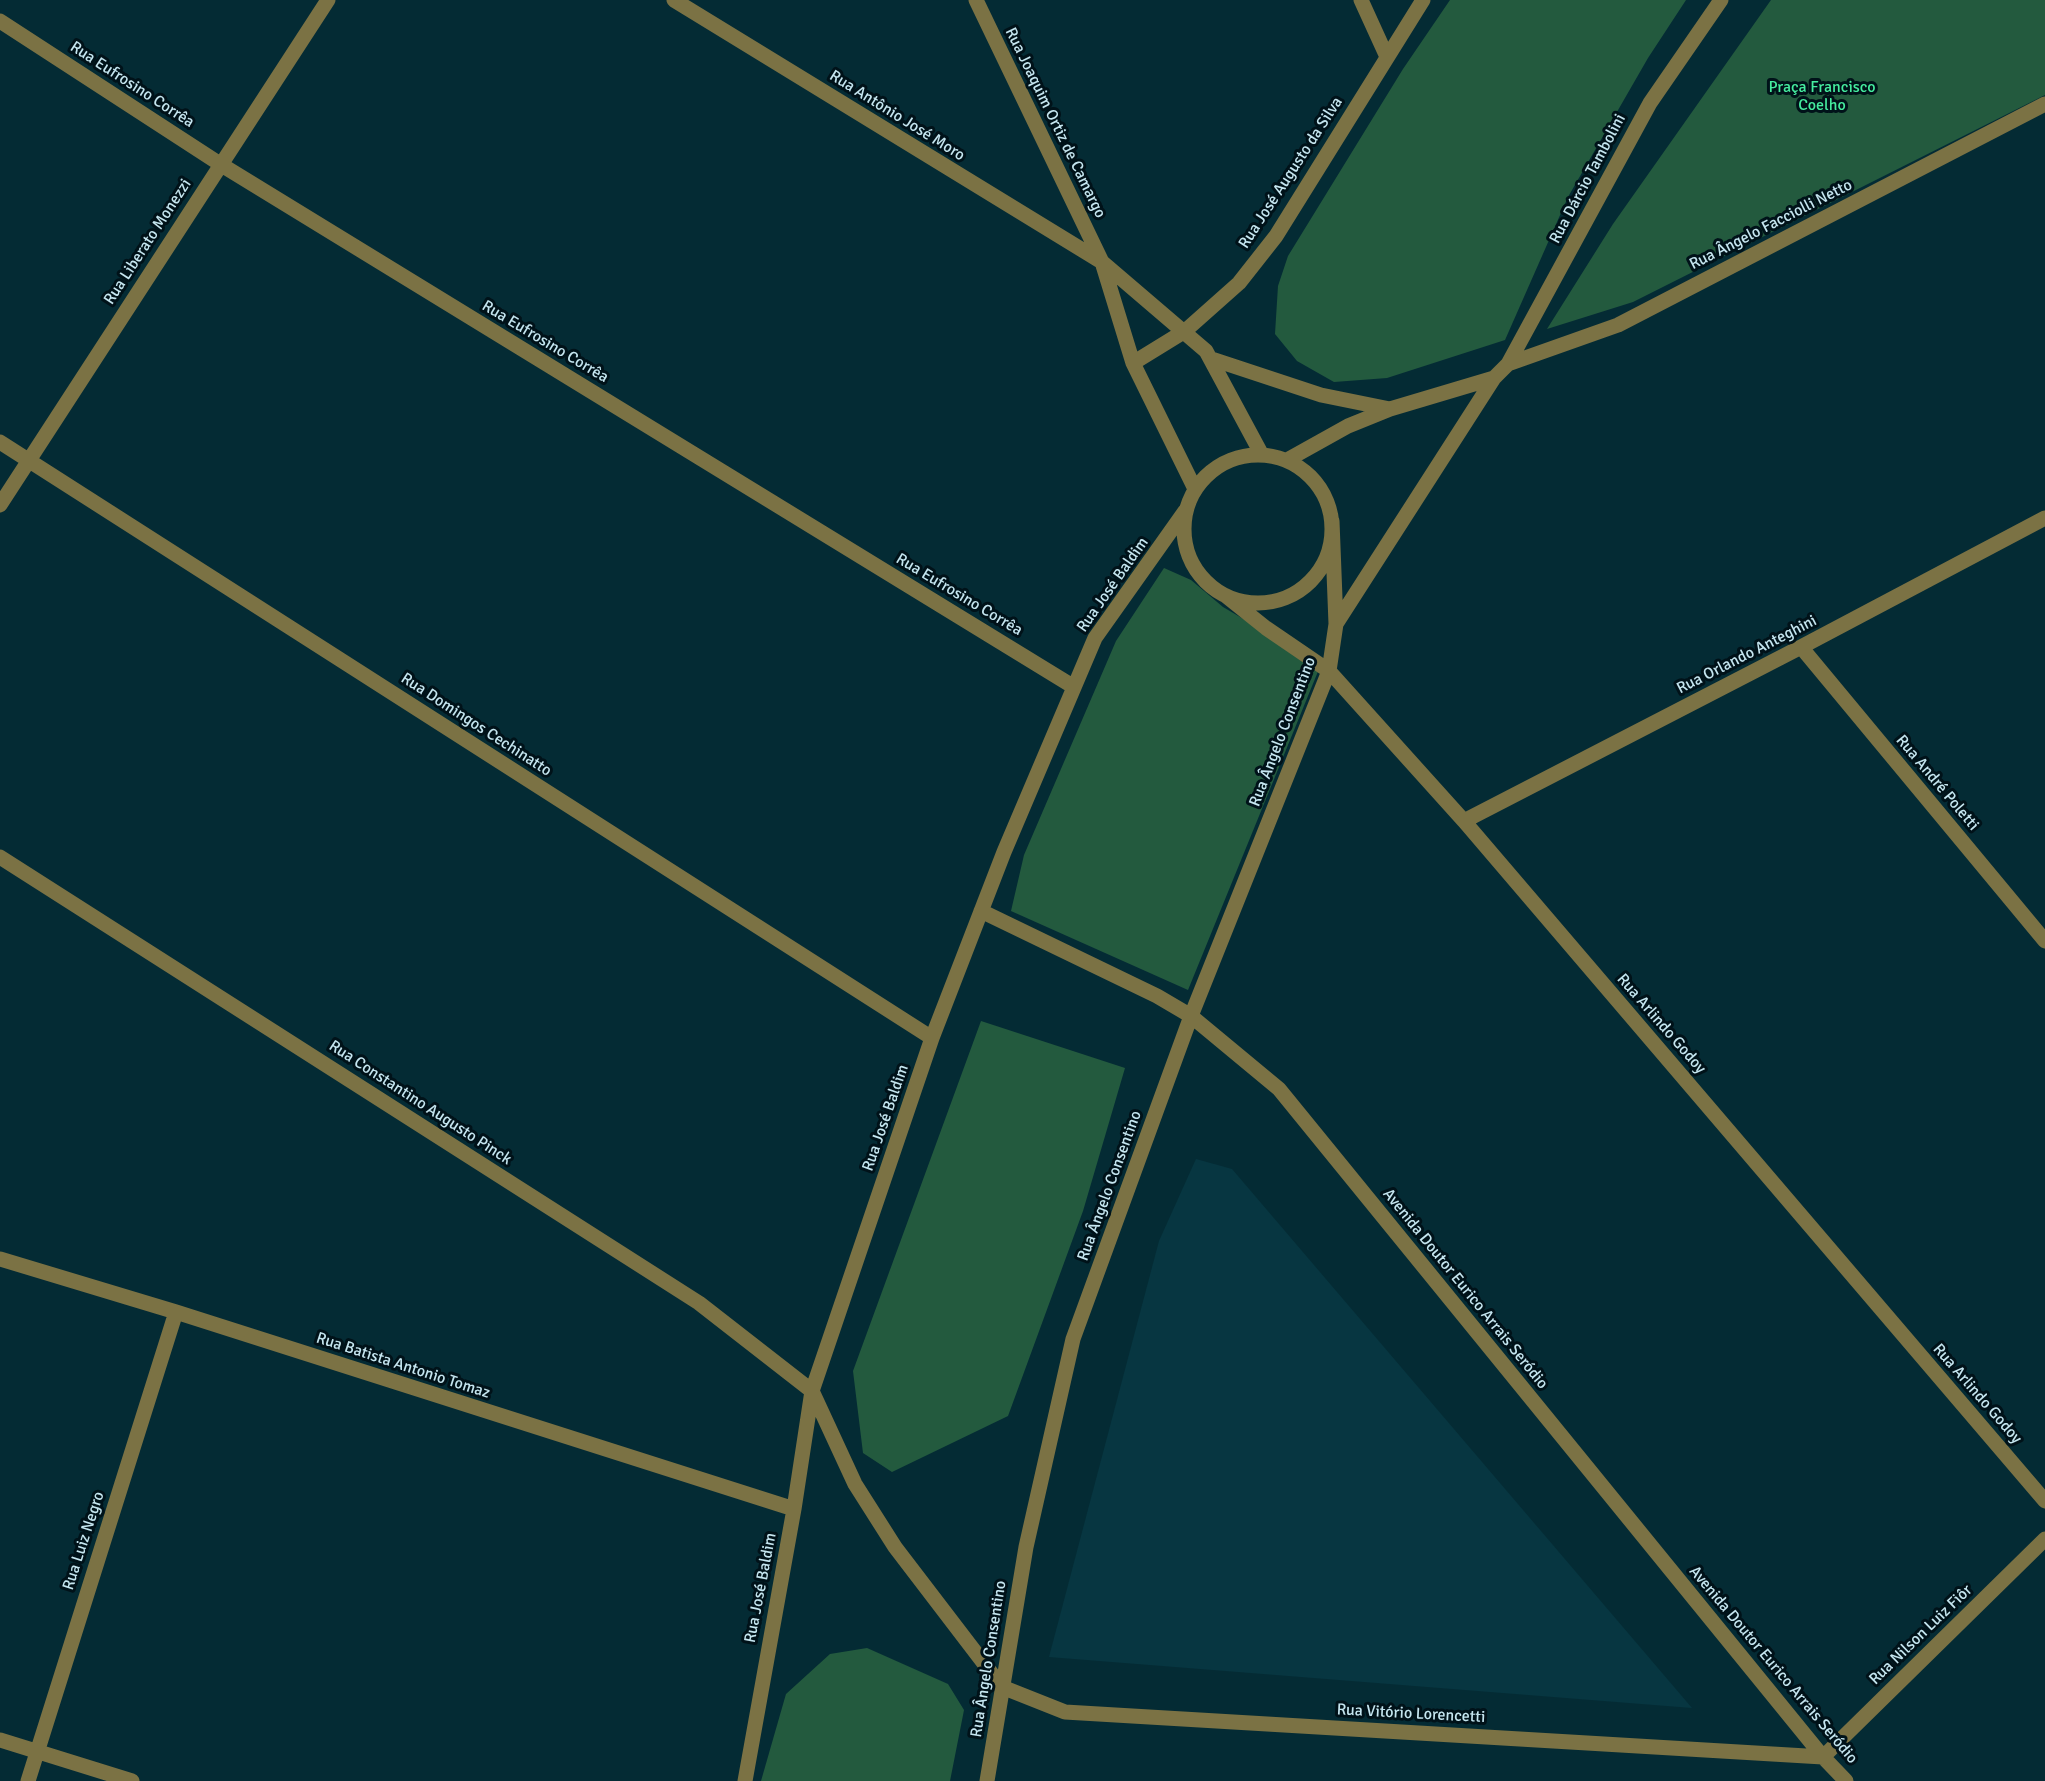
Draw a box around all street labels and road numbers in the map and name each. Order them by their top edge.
street label: Rua Joaquim Ortiz de Camargo [1000,25,1110,221]
street label: Rua Eufrosino Corrêa [66,38,198,132]
street label: Rua Antônio José Moro [826,67,968,165]
street label: Rua José Augusto da Silva [1235,94,1347,252]
street label: Rua Dárcio Tambolini [1546,111,1630,247]
street label: Rua Liberato Monezzi [100,176,196,308]
street label: Rua Ângelo Facciolli Netto [1686,176,1856,274]
street label: Rua Eufrosino Corrêa [478,297,612,387]
street label: Rua José Baldim [1073,534,1153,636]
street label: Rua Eufrosino Corrêa [892,550,1026,640]
street label: Rua Orlando Anteghini [1674,611,1820,699]
street label: Rua Ângelo Consentino [1246,655,1320,809]
street label: Rua Domingos Cechinatto [397,669,555,781]
street label: Rua André Poletti [1891,731,1983,835]
street label: Rua Arlindo Godoy [1612,970,1710,1078]
street label: Rua Constantino Augusto Pinck [325,1037,515,1169]
street label: Rua José Baldim [859,1062,913,1174]
street label: Rua Ângelo Consentino [1074,1108,1146,1264]
street label: Avenida Doutor Eurico Arrais Seródio [1378,1185,1552,1393]
street label: Rua Batista Antonio Tomaz [314,1329,492,1403]
street label: Rua Arlindo Godoy [1928,1340,2026,1448]
street label: Rua Luiz Negro [59,1489,109,1593]
street label: Rua José Baldim [741,1531,781,1645]
street label: Avenida Doutor Eurico Arrais Seródio [1685,1562,1861,1768]
street label: Rua Ângelo Consentino [967,1579,1011,1739]
street label: Rua Nilson Luiz Fiôr [1866,1581,1976,1689]
street label: Rua Vitório Lorencetti [1336,1701,1486,1727]

